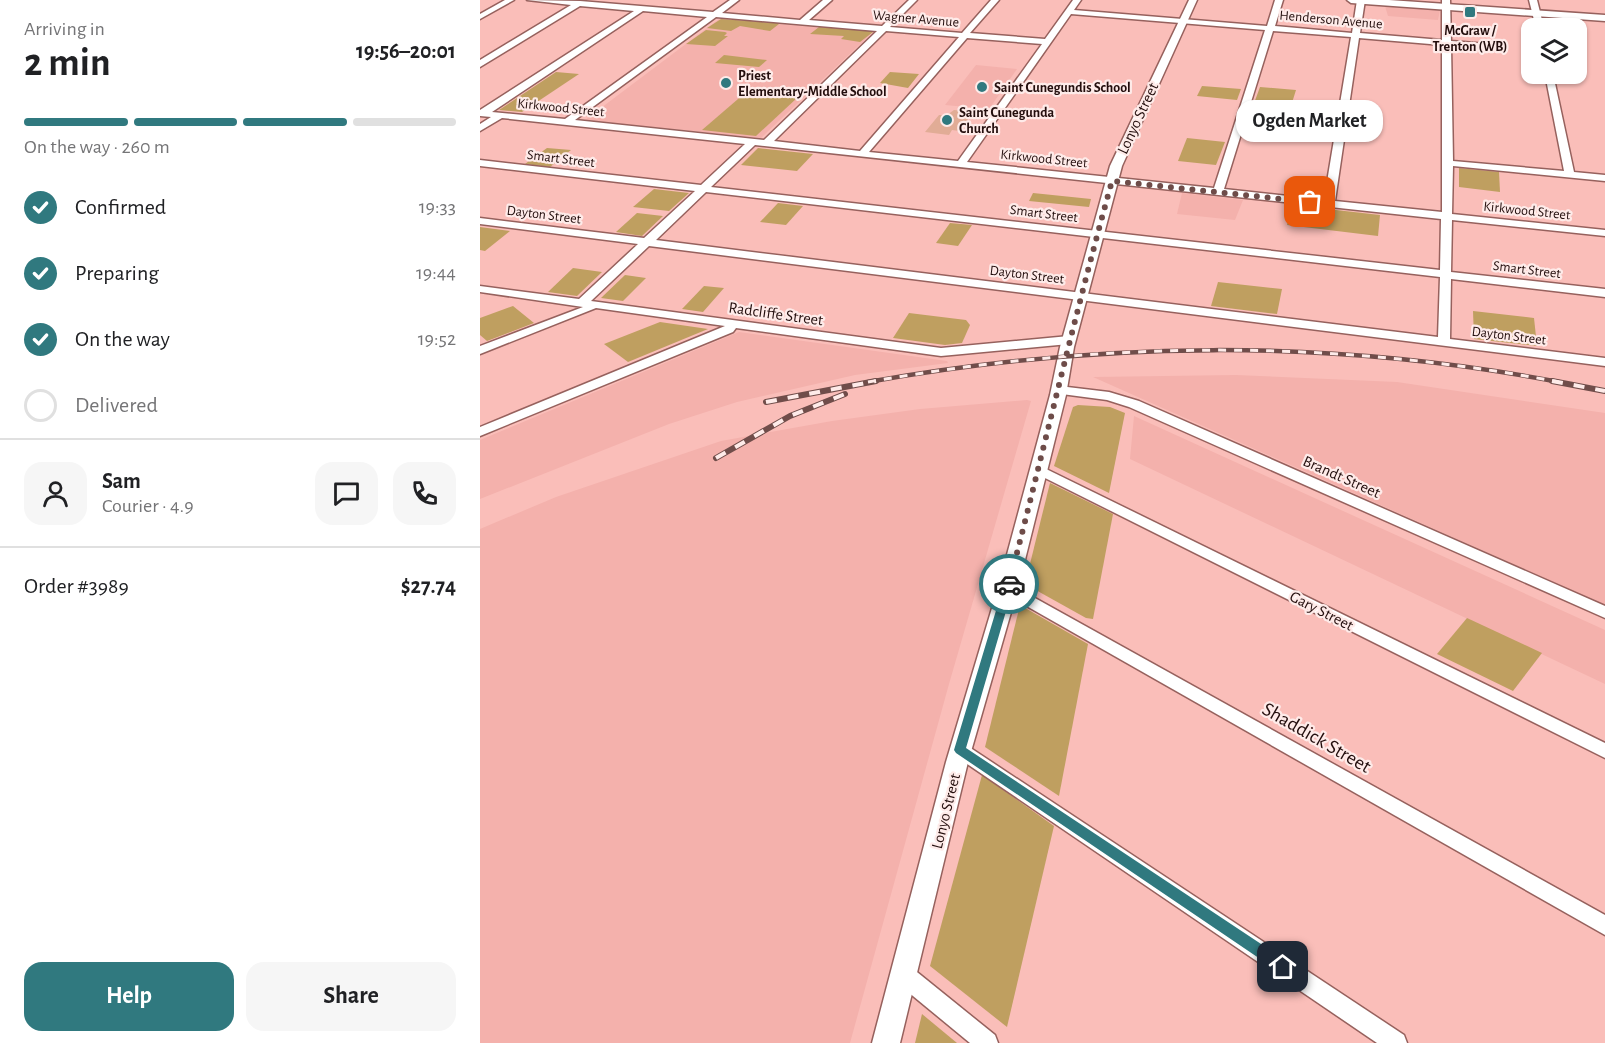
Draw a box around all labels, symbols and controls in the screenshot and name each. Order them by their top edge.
marker: McGraw / Trenton (WB) [1463,5,1477,19]
street label: Wagner Avenue [872,8,960,30]
street label: Henderson Avenue [1279,9,1383,31]
map controls [1521,18,1587,84]
button: layers [1521,18,1587,84]
text: Arriving in [24,19,105,39]
place label: McGraw / Trenton (WB) [1432,24,1508,54]
text: 19:56–20:01 [356,40,456,62]
text: 2 min [24,44,111,83]
place label: Priest Elementary‑Middle School [738,69,887,99]
marker: Priest Elementary‑Middle School [719,76,733,90]
marker: Saint Cunegundis School [975,80,989,94]
street label: Lonyo Street [1114,80,1162,157]
place label: Saint Cunegundis School [994,81,1131,95]
street label: Kirkwood Street [517,96,606,120]
callout: Ogden Market [1236,100,1384,142]
place label: Saint Cunegunda Church [959,106,1055,136]
text: Ogden Market [1252,111,1367,131]
marker: Saint Cunegunda Church [940,113,954,127]
text: On the way · 260 m [24,137,170,157]
street label: Kirkwood Street [1000,147,1089,171]
street label: Smart Street [526,148,596,170]
pin [1284,176,1335,227]
icon: bag [1293,185,1326,218]
icon: check [24,191,57,224]
text: Confirmed [75,196,166,218]
text: 19:33 [419,197,456,217]
street label: Kirkwood Street [1483,199,1572,223]
street label: Dayton Street [506,203,582,227]
street label: Smart Street [1009,203,1079,225]
icon: check [24,257,57,290]
street label: Smart Street [1492,259,1562,281]
text: Preparing [75,262,159,284]
text: 19:44 [416,263,456,283]
street label: Dayton Street [989,263,1065,287]
street label: Radcliffe Street [728,299,824,329]
icon: check [24,323,57,356]
street label: Dayton Street [1471,324,1547,348]
text: On the way [75,328,170,350]
text: 19:52 [418,329,456,349]
text: Delivered [75,394,158,416]
street label: Brandt Street [1301,453,1383,501]
button: person [24,462,87,525]
button: chat [315,462,378,525]
button: phone [393,462,456,525]
text: Sam [102,470,141,492]
text: Courier · 4.9 [102,496,194,516]
courier [979,554,1039,614]
icon: car [993,568,1026,601]
text: Order #3989 [24,575,129,597]
text: $27.74 [401,575,456,597]
street label: Gary Street [1287,588,1356,635]
street label: Shaddick Street [1259,699,1375,777]
street label: Lonyo Street [929,772,964,851]
pin [1257,941,1308,992]
icon: home [1266,950,1299,983]
button: Help [24,962,234,1031]
button: Share [246,962,456,1031]

